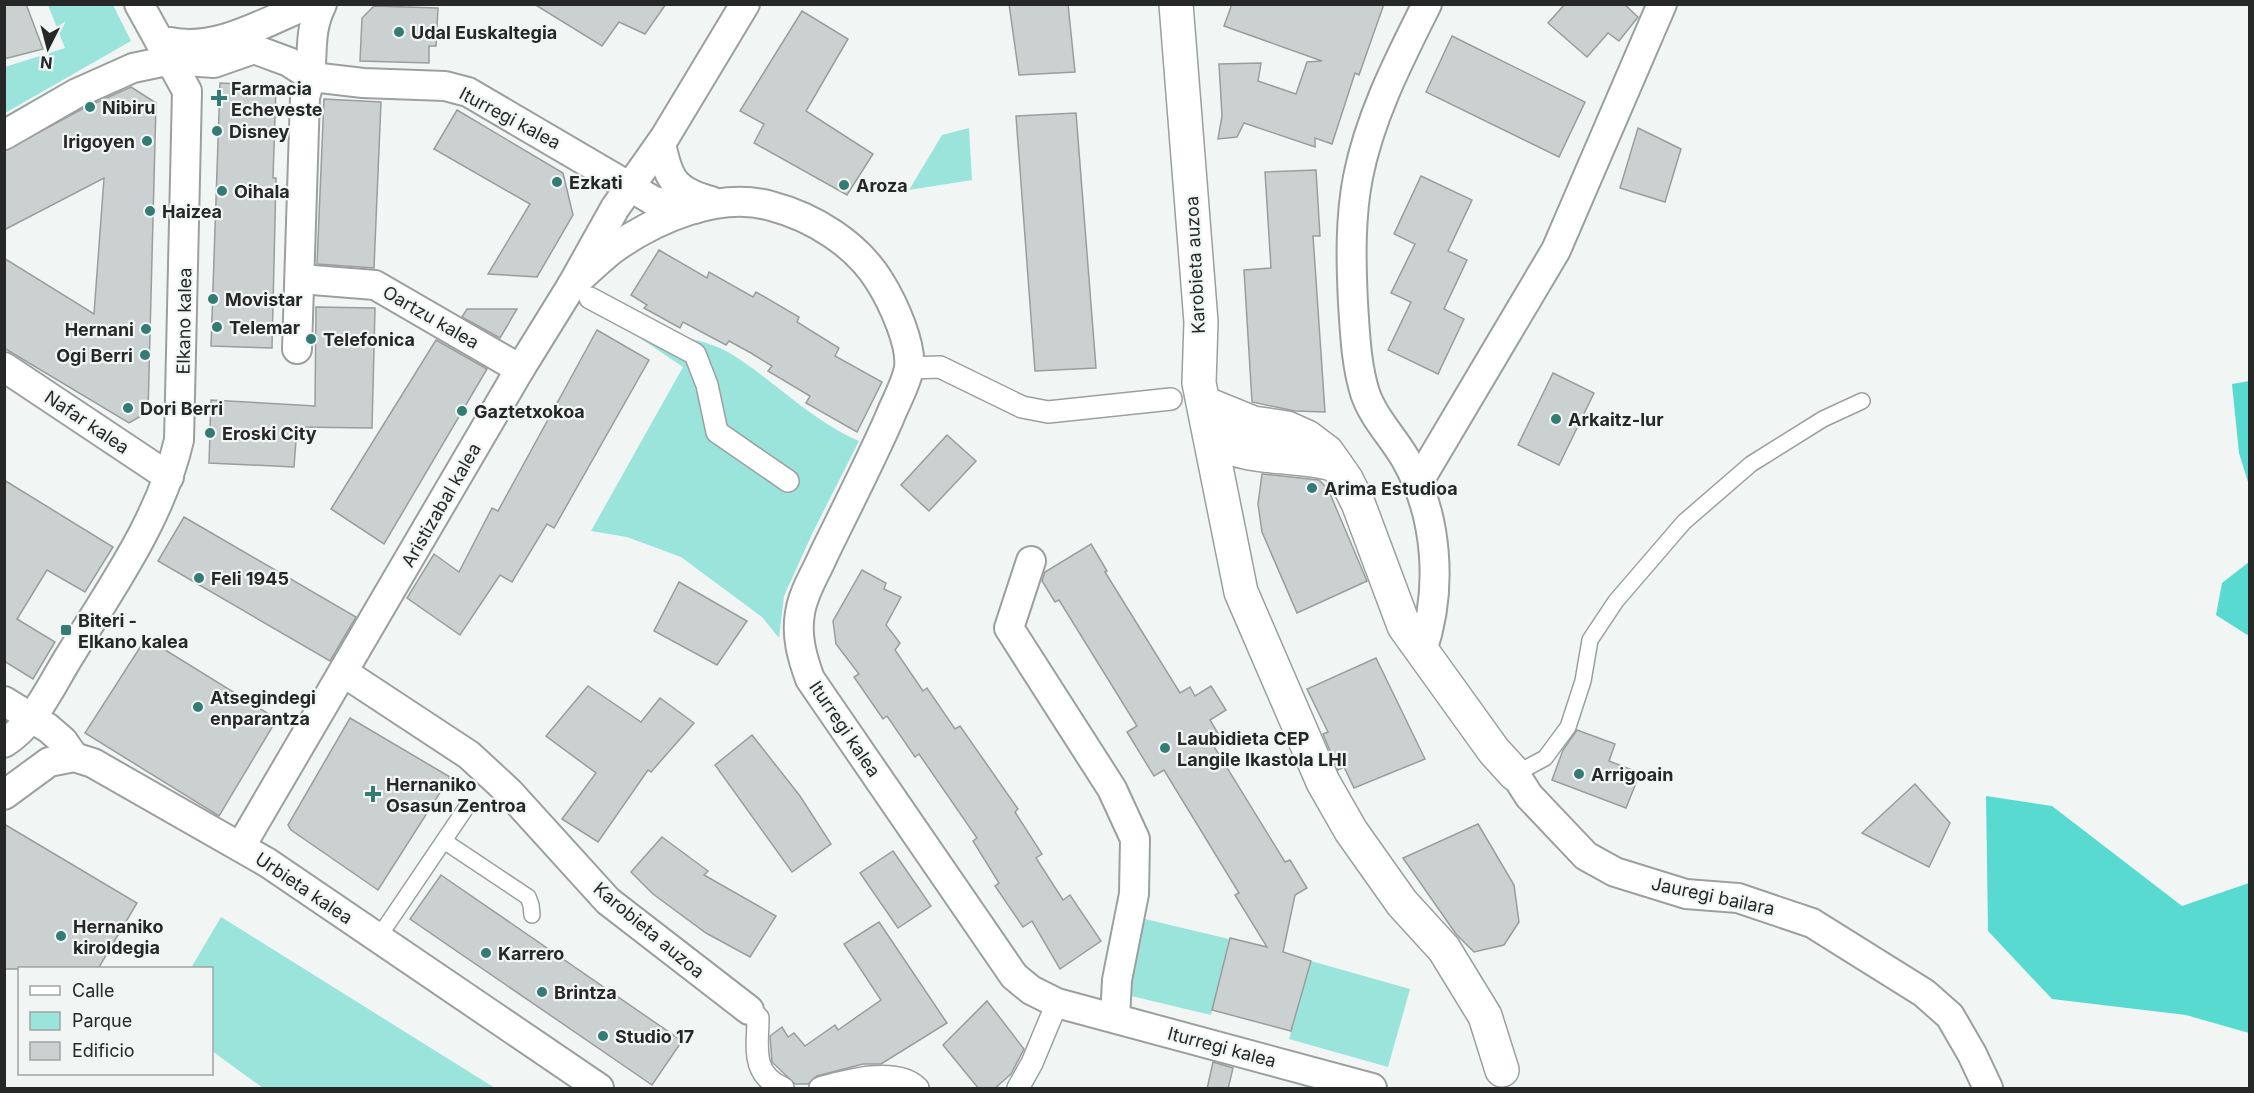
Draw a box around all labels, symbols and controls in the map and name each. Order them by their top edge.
north arrow [18,18,78,78]
place label: Udal Euskaltegia [411,22,557,43]
marker: Udal Euskaltegia [392,25,406,39]
text: N [39,52,54,74]
place label: Farmacia Echeveste [231,78,323,120]
street label: Iturregi kalea [456,83,564,153]
marker: Farmacia Echeveste [212,91,226,105]
place label: Nibiru [102,97,155,118]
marker: Nibiru [83,100,97,114]
place label: Disney [229,121,290,142]
marker: Disney [210,124,224,138]
place label: Irigoyen [63,131,135,152]
marker: Irigoyen [140,134,154,148]
place label: Ezkati [569,172,623,193]
marker: Ezkati [550,175,564,189]
place label: Aroza [856,175,908,196]
marker: Aroza [837,178,851,192]
place label: Oihala [234,181,290,202]
marker: Oihala [215,184,229,198]
street label: Karobieta auzoa [1181,196,1209,334]
place label: Haizea [162,201,222,222]
marker: Haizea [143,204,157,218]
street label: Elkano kalea [173,267,195,375]
street label: Oartzu kalea [379,281,483,353]
place label: Movistar [225,289,303,310]
marker: Movistar [206,292,220,306]
place label: Telemar [229,317,300,338]
place label: Hernani [65,319,134,340]
marker: Telemar [210,320,224,334]
marker: Hernani [139,322,153,336]
place label: Telefonica [323,329,415,350]
marker: Telefonica [304,332,318,346]
place label: Ogi Berri [56,345,133,366]
marker: Ogi Berri [138,348,152,362]
street label: Nafar kalea [41,386,133,458]
place label: Dori Berri [140,398,223,419]
marker: Dori Berri [121,401,135,415]
place label: Gaztetxokoa [474,401,585,422]
marker: Gaztetxokoa [455,404,469,418]
place label: Arkaitz-lur [1568,409,1664,430]
marker: Arkaitz-lur [1549,412,1563,426]
place label: Eroski City [222,423,317,444]
marker: Eroski City [203,426,217,440]
street label: Aristizabal kalea [397,439,485,571]
place label: Arima Estudioa [1324,478,1458,499]
marker: Arima Estudioa [1305,481,1319,495]
place label: Feli 1945 [211,568,289,589]
marker: Feli 1945 [192,571,206,585]
place label: Biteri - Elkano kalea [78,610,188,652]
marker: Biteri - Elkano kalea [59,623,73,637]
street label: Iturregi kalea [805,677,885,781]
place label: Atsegindegi enparantza [210,687,316,729]
marker: Atsegindegi enparantza [191,700,205,714]
place label: Laubidieta CEP Langile Ikastola LHI [1177,728,1347,770]
marker: Laubidieta CEP Langile Ikastola LHI [1158,741,1172,755]
place label: Arrigoain [1591,764,1673,785]
marker: Arrigoain [1572,767,1586,781]
place label: Hernaniko Osasun Zentroa [386,774,526,816]
marker: Hernaniko Osasun Zentroa [364,785,382,803]
street label: Urbieta kalea [251,848,357,928]
street label: Jauregi bailara [1649,873,1777,919]
street label: Karobieta auzoa [589,878,709,982]
place label: Hernaniko kiroldegia [73,916,163,958]
marker: Hernaniko kiroldegia [54,929,68,943]
place label: Karrero [498,943,564,964]
marker: Karrero [479,946,493,960]
legend [18,967,213,1075]
text: Calle [72,980,114,1001]
place label: Brintza [554,982,617,1003]
marker: Brintza [535,985,549,999]
text: Parque [72,1010,132,1031]
street label: Iturregi kalea [1166,1022,1278,1072]
place label: Studio 17 [615,1026,694,1047]
marker: Studio 17 [596,1029,610,1043]
text: Edificio [72,1040,135,1061]

